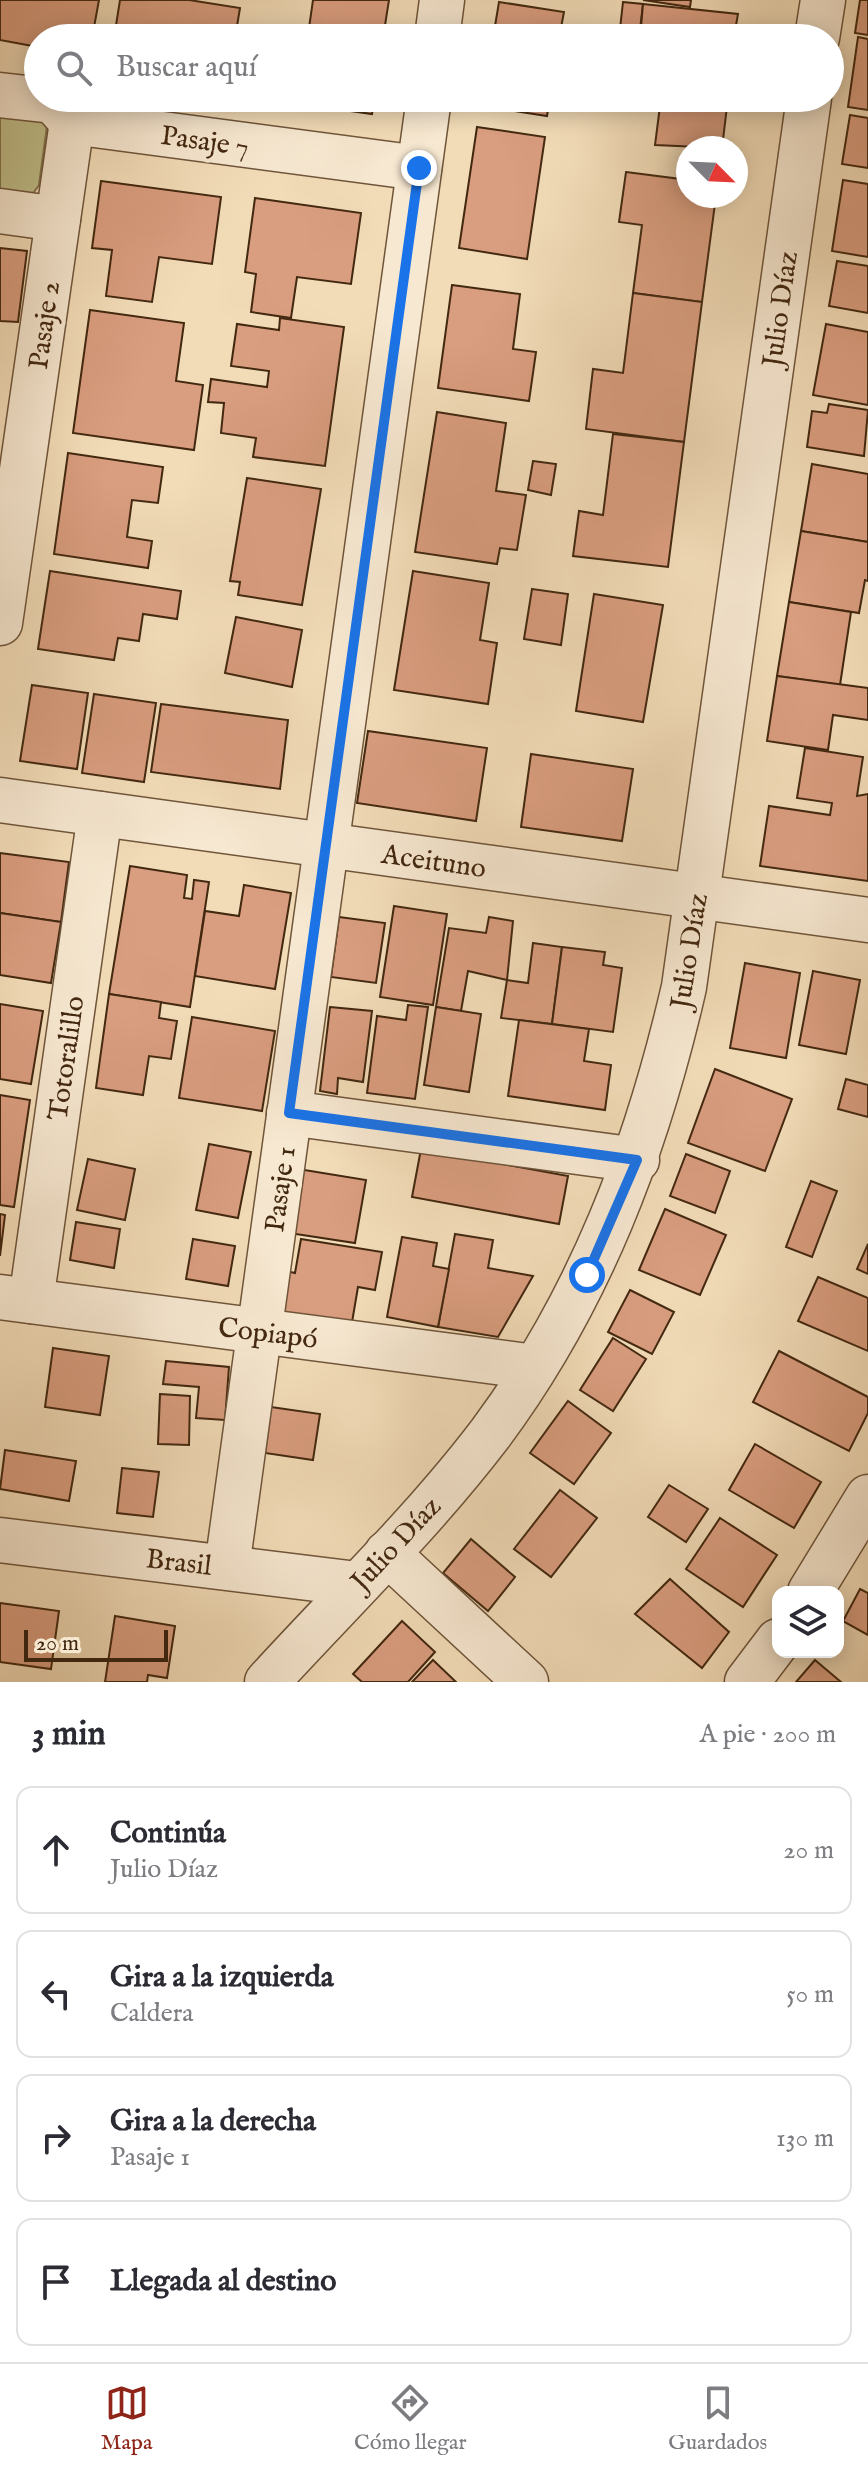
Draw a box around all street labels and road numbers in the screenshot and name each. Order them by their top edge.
street label: Pasaje 7 [158,119,251,166]
street label: Julio Díaz [756,249,807,372]
street label: Pasaje 2 [22,279,69,372]
street label: Aceituno [378,838,488,887]
street label: Julio Díaz [664,891,717,1015]
street label: Totoralillo [41,994,94,1123]
street label: Pasaje 1 [258,1144,305,1234]
street label: Copiapó [216,1311,319,1358]
street label: Julio Díaz [342,1490,449,1601]
street label: Brasil [144,1542,214,1585]

